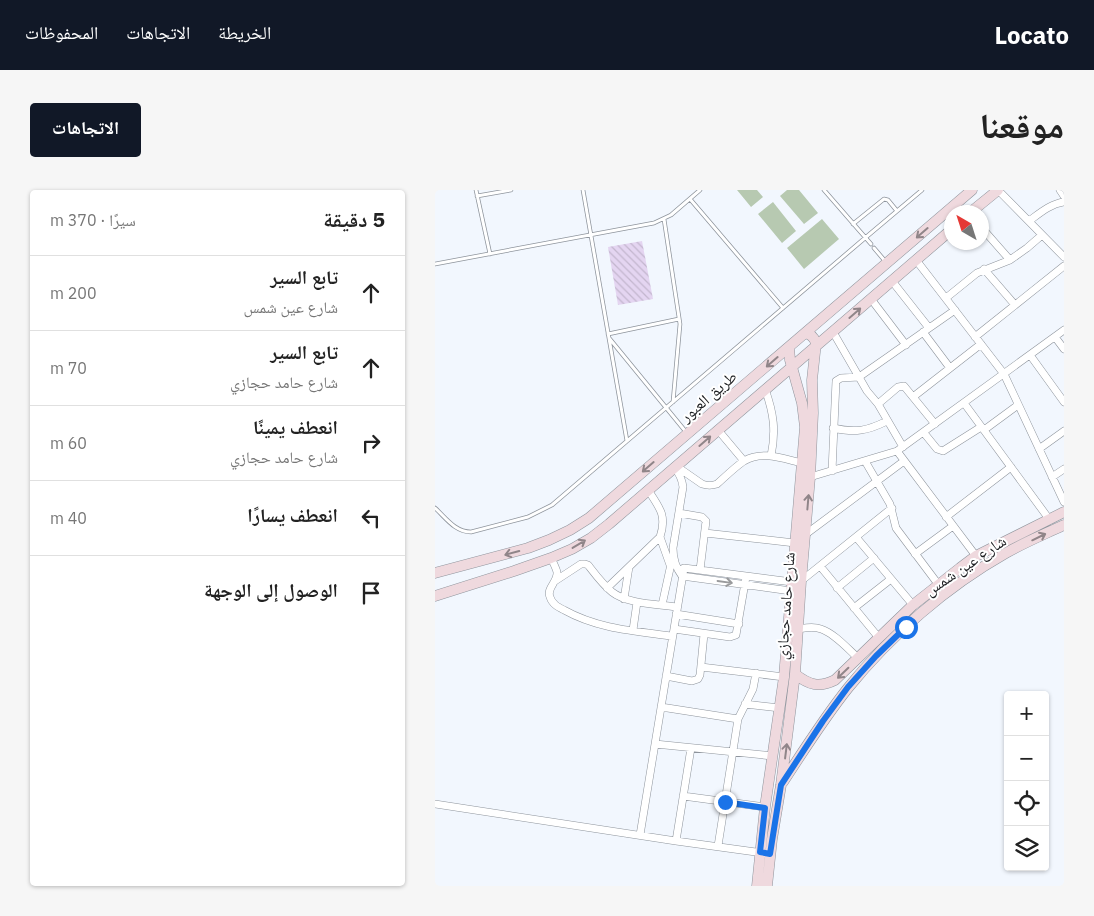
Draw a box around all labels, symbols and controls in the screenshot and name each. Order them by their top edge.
text: Locato [994,19,1069,51]
text: المحفوظات [25,21,98,44]
text: الاتجاهات [126,21,190,44]
text: الخريطة [218,21,271,44]
text: موقعنا [979,102,1064,148]
button: الاتجاهات [30,103,141,157]
text: 5 دقيقة [323,205,385,233]
north arrow [944,205,989,250]
text: سيرًا · 370 m [50,210,136,230]
one-way arrow [915,227,928,239]
text: تابع السير [270,265,338,289]
icon: ahead [357,279,385,307]
text: 200 m [50,283,97,303]
text: شارع عين شمس [243,297,338,317]
one-way arrow [848,307,861,318]
text: تابع السير [270,340,338,364]
icon: ahead [357,354,385,382]
one-way arrow [765,356,778,367]
text: 70 m [50,358,87,378]
street label: طريق العبور [675,366,741,428]
text: شارع حامد حجازي [230,372,338,392]
text: انعطف يمينًا [253,415,338,439]
icon: right [357,429,385,457]
text: 60 m [50,433,87,453]
one-way arrow [698,436,711,447]
text: شارع حامد حجازي [230,447,338,467]
one-way arrow [642,462,655,473]
one-way arrow [804,495,813,511]
text: انعطف يسارًا [247,503,338,527]
icon: left [357,504,385,532]
text: 40 m [50,508,87,528]
street label: شارع عين شمس [920,530,1010,601]
one-way arrow [1031,532,1046,541]
one-way arrow [572,539,586,549]
one-way arrow [505,548,521,558]
street label: شارع حامد حجازي [771,551,802,661]
one-way arrow [717,577,733,587]
text: الوصول إلى الوجهة [204,578,338,602]
icon: arrive [357,579,385,607]
route start [895,616,918,639]
one-way arrow [836,667,849,679]
map controls [1004,691,1049,871]
button: + [1004,691,1049,736]
button: − [1004,736,1049,781]
one-way arrow [781,743,791,759]
button: locate [1004,781,1049,826]
route end [714,791,737,814]
button: layers [1004,826,1049,871]

